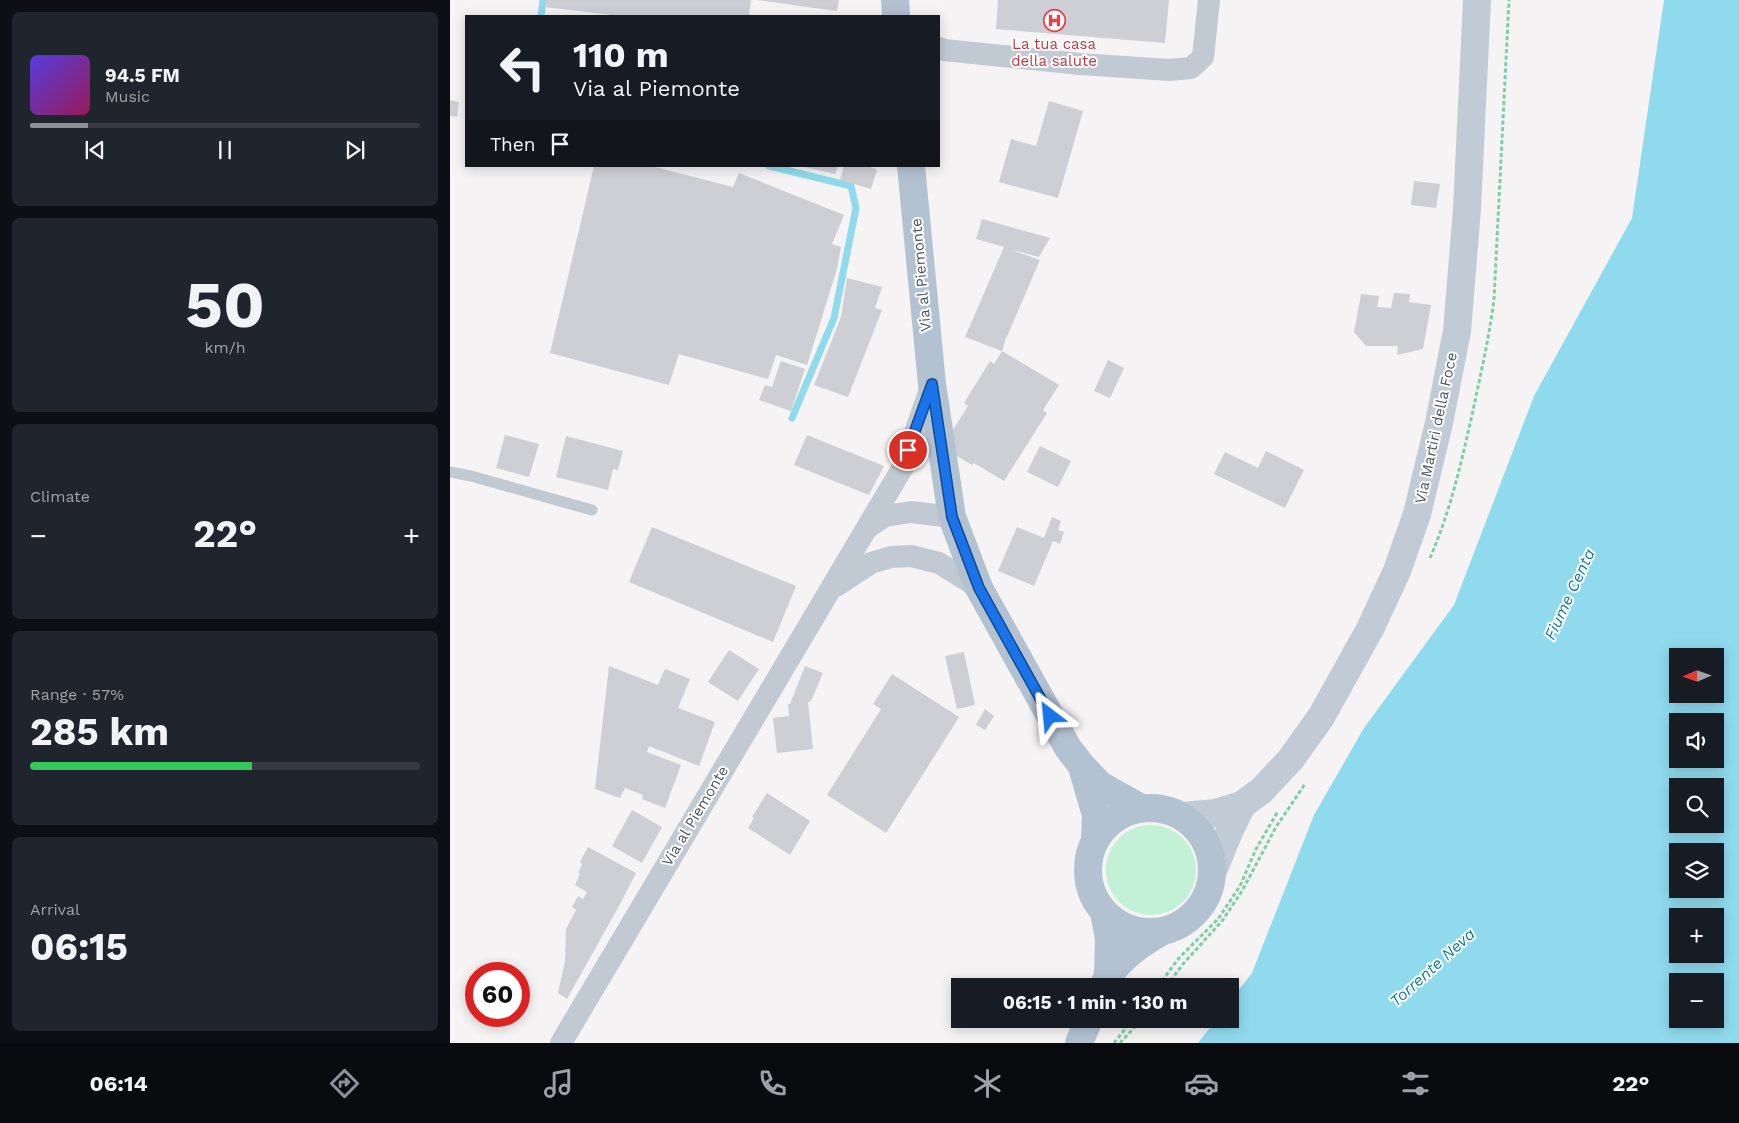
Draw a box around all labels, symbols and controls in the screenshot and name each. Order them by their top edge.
hospital icon: La tua casa della salute [1042,9,1066,33]
text: 110 m [573,34,669,76]
icon: left [490,35,555,100]
place label: La tua casa della salute [1011,35,1097,70]
text: 94.5 FM [105,64,180,87]
text: Via al Piemonte [573,76,740,101]
text: Music [105,87,150,106]
icon: arrive [546,130,574,158]
text: Then [490,133,536,156]
icon: previous [81,136,109,164]
icon: pause [211,136,239,164]
icon: next [341,136,369,164]
street label: Via al Piemonte [907,218,935,332]
text: 50 [185,267,265,343]
text: km/h [204,338,246,357]
street label: Via Martiri della Foce [1411,351,1461,505]
pin [887,429,929,471]
icon: arrive [894,436,922,464]
text: Climate [30,487,90,506]
text: 22° [193,512,257,556]
text: − [30,519,47,552]
text: + [403,519,420,552]
water label: Fiume Centa [1540,546,1599,643]
north arrow [1669,648,1724,702]
map controls [1669,648,1724,1028]
text: Range · 57% [30,685,124,704]
position arrow [1023,689,1075,741]
text: 285 km [30,710,169,754]
button: sound [1669,713,1724,768]
street label: Via al Piemonte [658,763,732,869]
button: search [1669,778,1724,833]
button: layers [1669,843,1724,898]
text: Arrival [30,900,80,919]
button: + [1669,908,1724,963]
water label: Torrente Neva [1386,924,1479,1010]
text: 06:15 [30,925,128,969]
speed limit sign: 60 [465,962,530,1027]
button: − [1669,973,1724,1028]
text: 06:15 · 1 min · 130 m [1003,991,1187,1014]
icon: directions [327,1066,362,1101]
icon: music [541,1066,576,1101]
icon: phone [755,1066,790,1101]
icon: climate [970,1066,1005,1101]
icon: car [1184,1066,1219,1101]
icon: filters [1398,1066,1433,1101]
text: 06:14 [90,1071,148,1096]
text: 22° [1612,1071,1649,1096]

